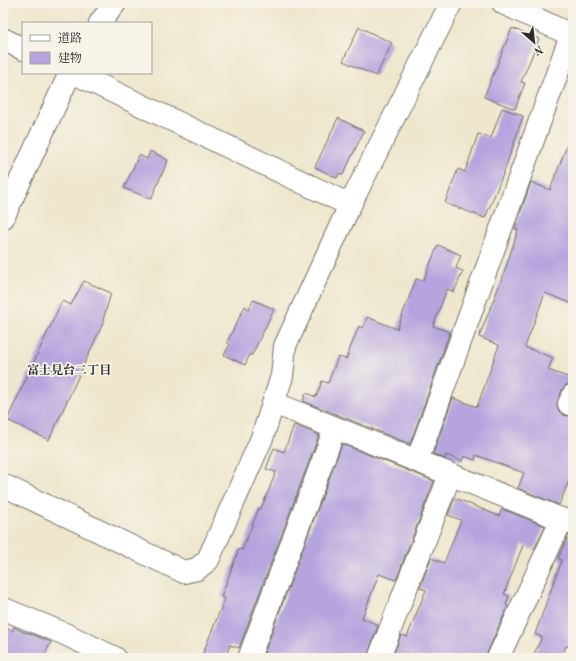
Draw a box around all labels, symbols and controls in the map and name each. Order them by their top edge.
legend [22,22,152,74]
north arrow [514,22,554,62]
text: 道路 [58,31,82,45]
text: N [531,43,544,57]
text: 建物 [58,51,82,65]
district label: 富士見台二丁目 [27,363,111,377]

